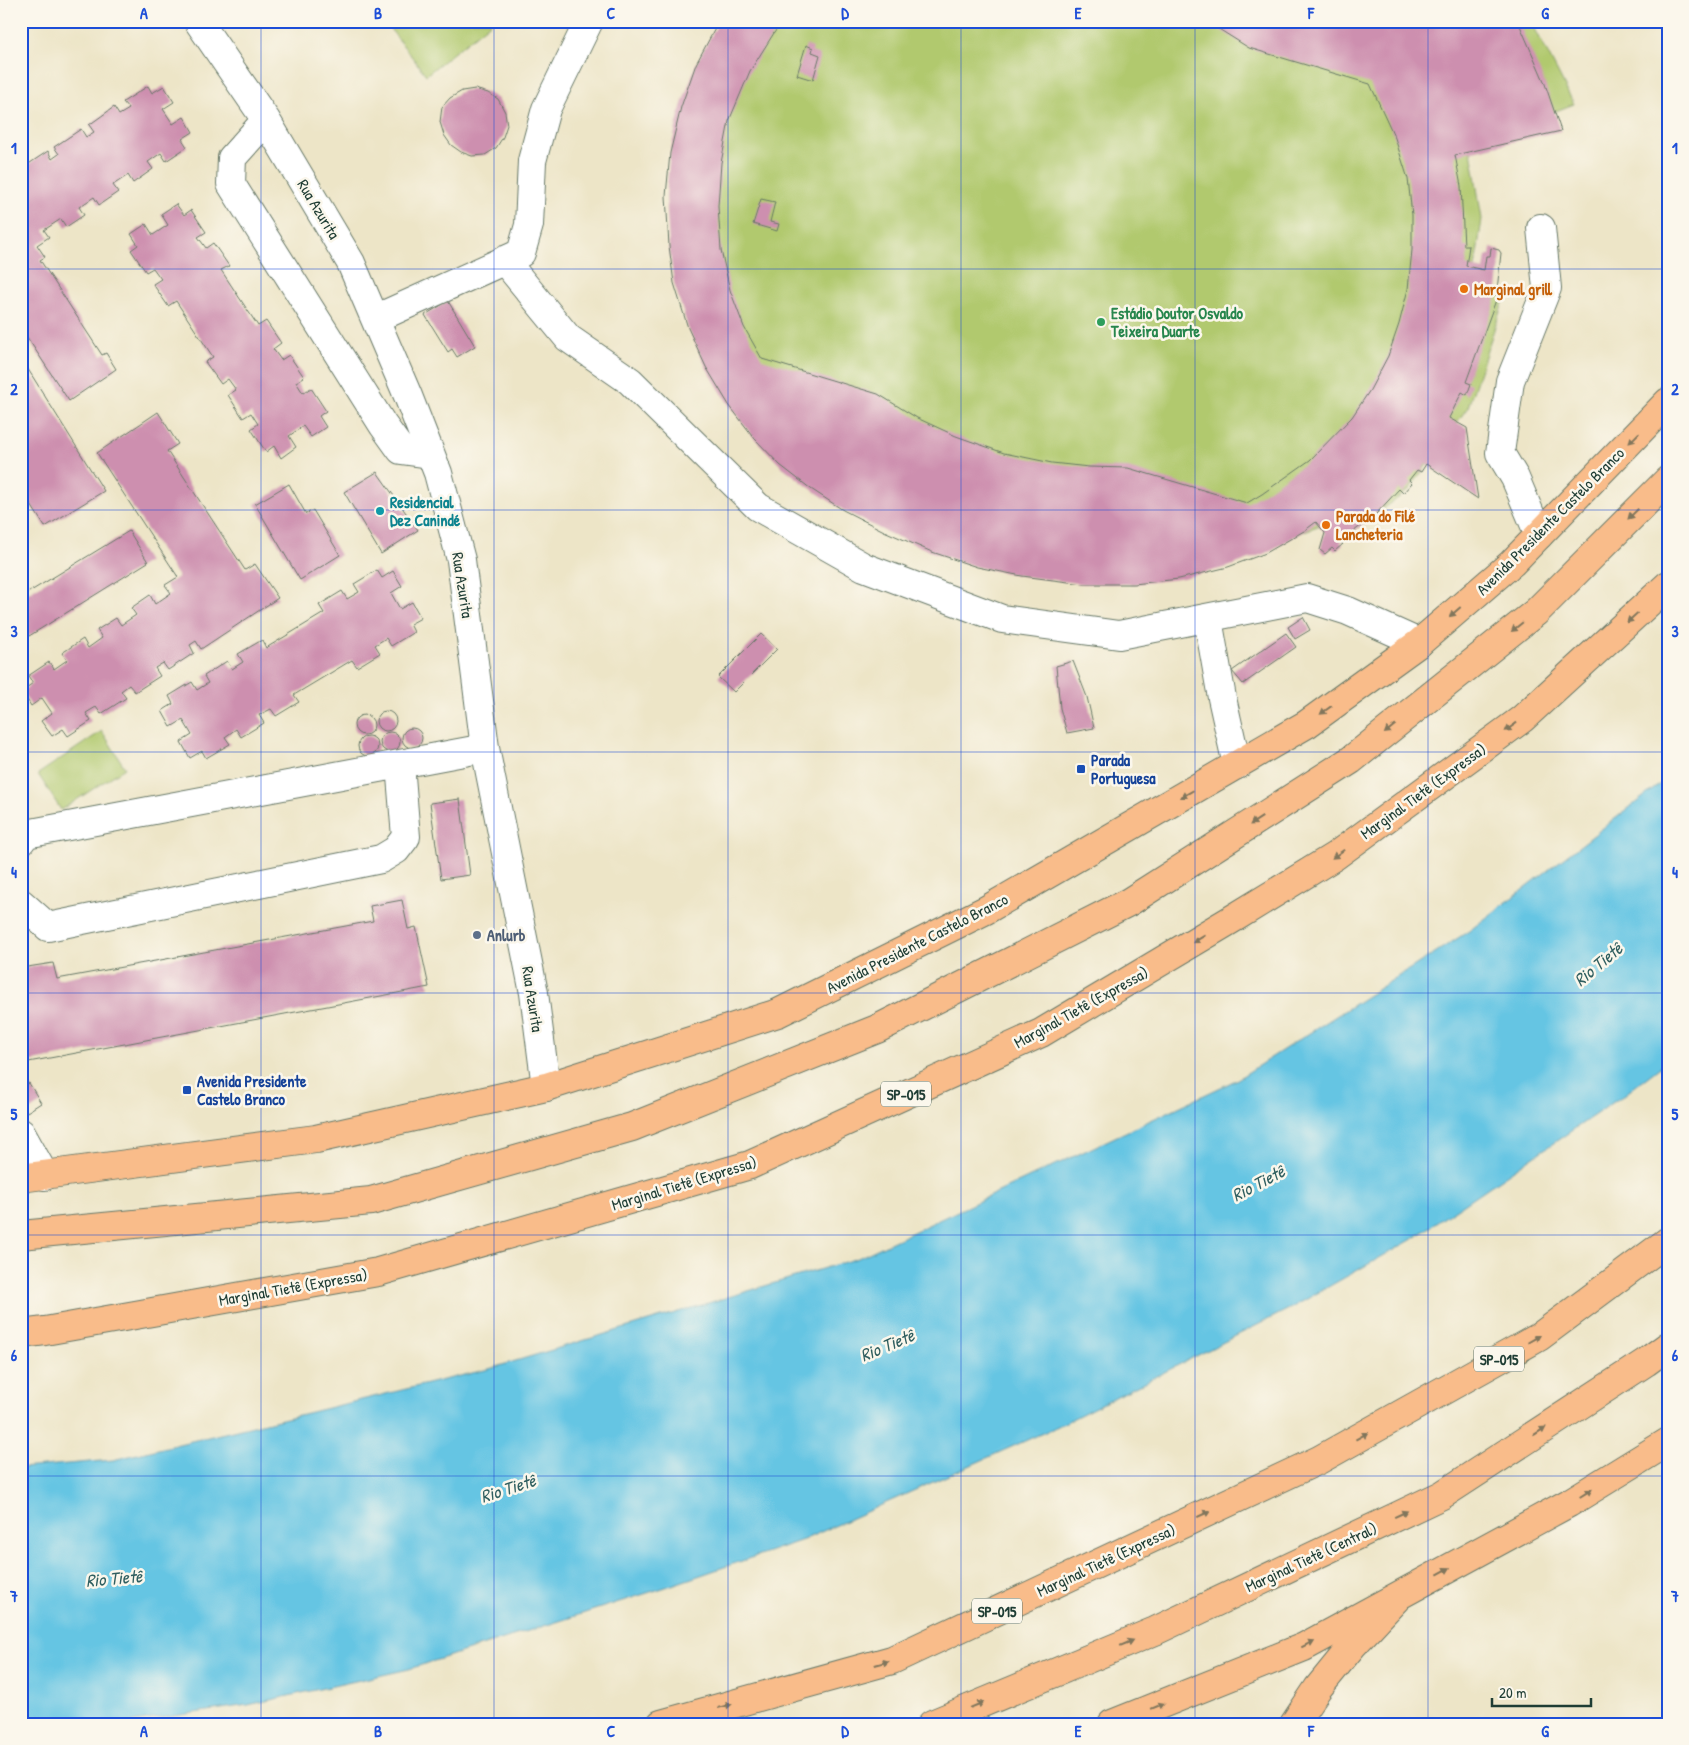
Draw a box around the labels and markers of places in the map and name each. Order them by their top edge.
place label: Marginal grill [1474,278,1553,301]
marker: Marginal grill [1458,283,1470,295]
place label: Estádio Doutor Osvaldo Teixeira Duarte [1110,302,1243,342]
marker: Estádio Doutor Osvaldo Teixeira Duarte [1095,316,1107,328]
place label: Residencial Dez Canindé [390,491,461,531]
marker: Residencial Dez Canindé [374,505,386,517]
place label: Parada do Filé Lancheteria [1336,505,1416,545]
marker: Parada do Filé Lancheteria [1320,519,1332,531]
place label: Parada Portuguesa [1091,749,1156,790]
marker: Parada Portuguesa [1075,763,1087,775]
place label: Anlurb [487,924,526,946]
marker: Anlurb [471,929,483,941]
place label: Avenida Presidente Castelo Branco [197,1070,307,1110]
marker: Avenida Presidente Castelo Branco [181,1084,193,1096]

